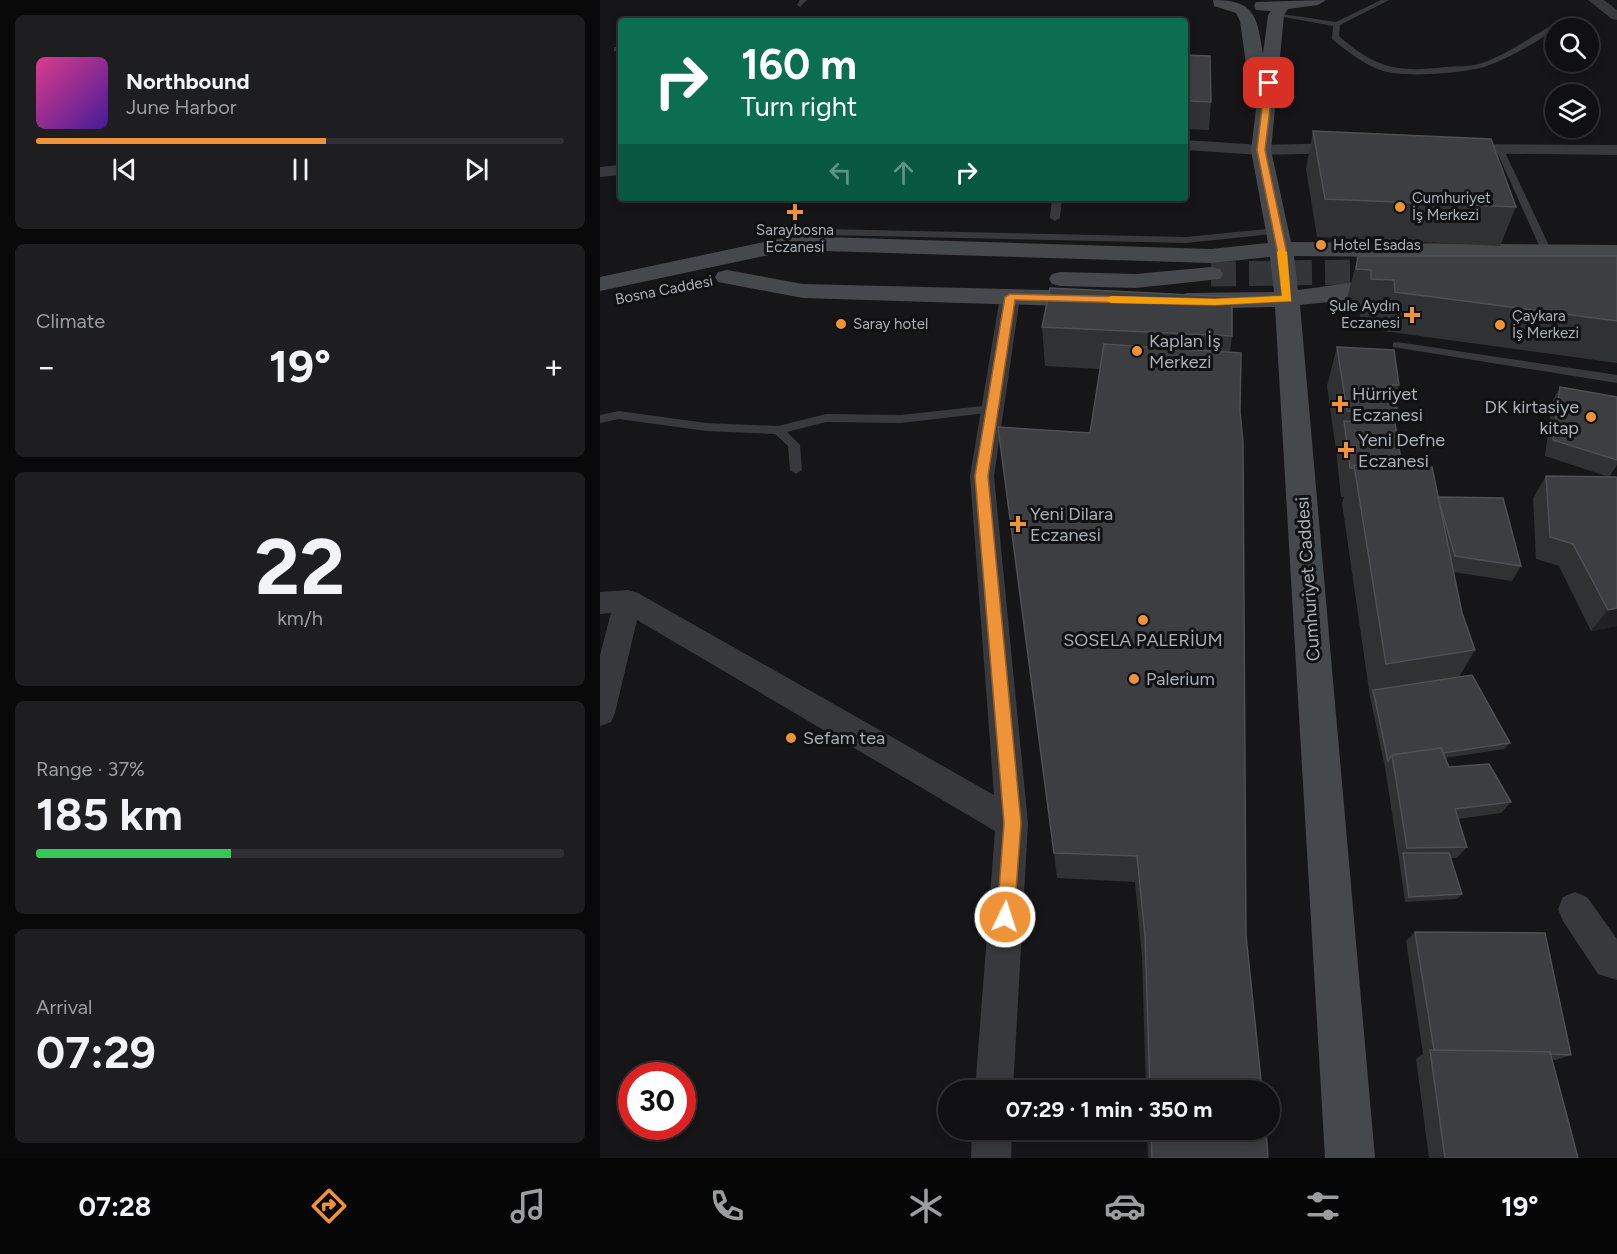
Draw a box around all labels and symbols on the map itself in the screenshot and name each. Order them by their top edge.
pin [1243,57,1294,108]
place label: Cumhuriyet İş Merkezi [1412,189,1491,224]
marker: Cumhuriyet İş Merkezi [1393,200,1407,214]
marker: Saraybosna Eczanesi [788,205,802,219]
place label: Saraybosna Eczanesi [756,221,834,256]
place label: Hotel Esadas [1333,236,1421,254]
marker: Hotel Esadas [1314,238,1328,252]
street label: Bosna Caddesi [614,272,714,308]
place label: Şule Aydın Eczanesi [1329,297,1400,332]
place label: Çaykara İş Merkezi [1512,307,1579,342]
marker: Şule Aydın Eczanesi [1405,308,1419,322]
place label: Saray hotel [853,315,928,333]
marker: Saray hotel [834,317,848,331]
marker: Çaykara İş Merkezi [1493,318,1507,332]
place label: Kaplan İş Merkezi [1149,330,1221,373]
marker: Kaplan İş Merkezi [1130,344,1144,358]
place label: Hürriyet Eczanesi [1352,383,1423,426]
place label: DK kirtasiye kitap [1485,396,1579,439]
marker: Hürriyet Eczanesi [1333,397,1347,411]
marker: DK kirtasiye kitap [1584,410,1598,424]
place label: Yeni Defne Eczanesi [1358,429,1445,472]
marker: Yeni Defne Eczanesi [1339,443,1353,457]
street label: Cumhuriyet Caddesi [1291,496,1325,662]
place label: Yeni Dilara Eczanesi [1030,503,1113,546]
marker: Yeni Dilara Eczanesi [1011,517,1025,531]
marker: SOSELA PALERİUM [1136,613,1150,627]
place label: SOSELA PALERİUM [1063,629,1223,651]
place label: Palerium [1146,668,1215,690]
marker: Palerium [1127,672,1141,686]
place label: Sefam tea [803,727,885,749]
marker: Sefam tea [784,731,798,745]
position arrow [973,885,1037,949]
speed limit sign: 30 [618,1062,696,1140]

